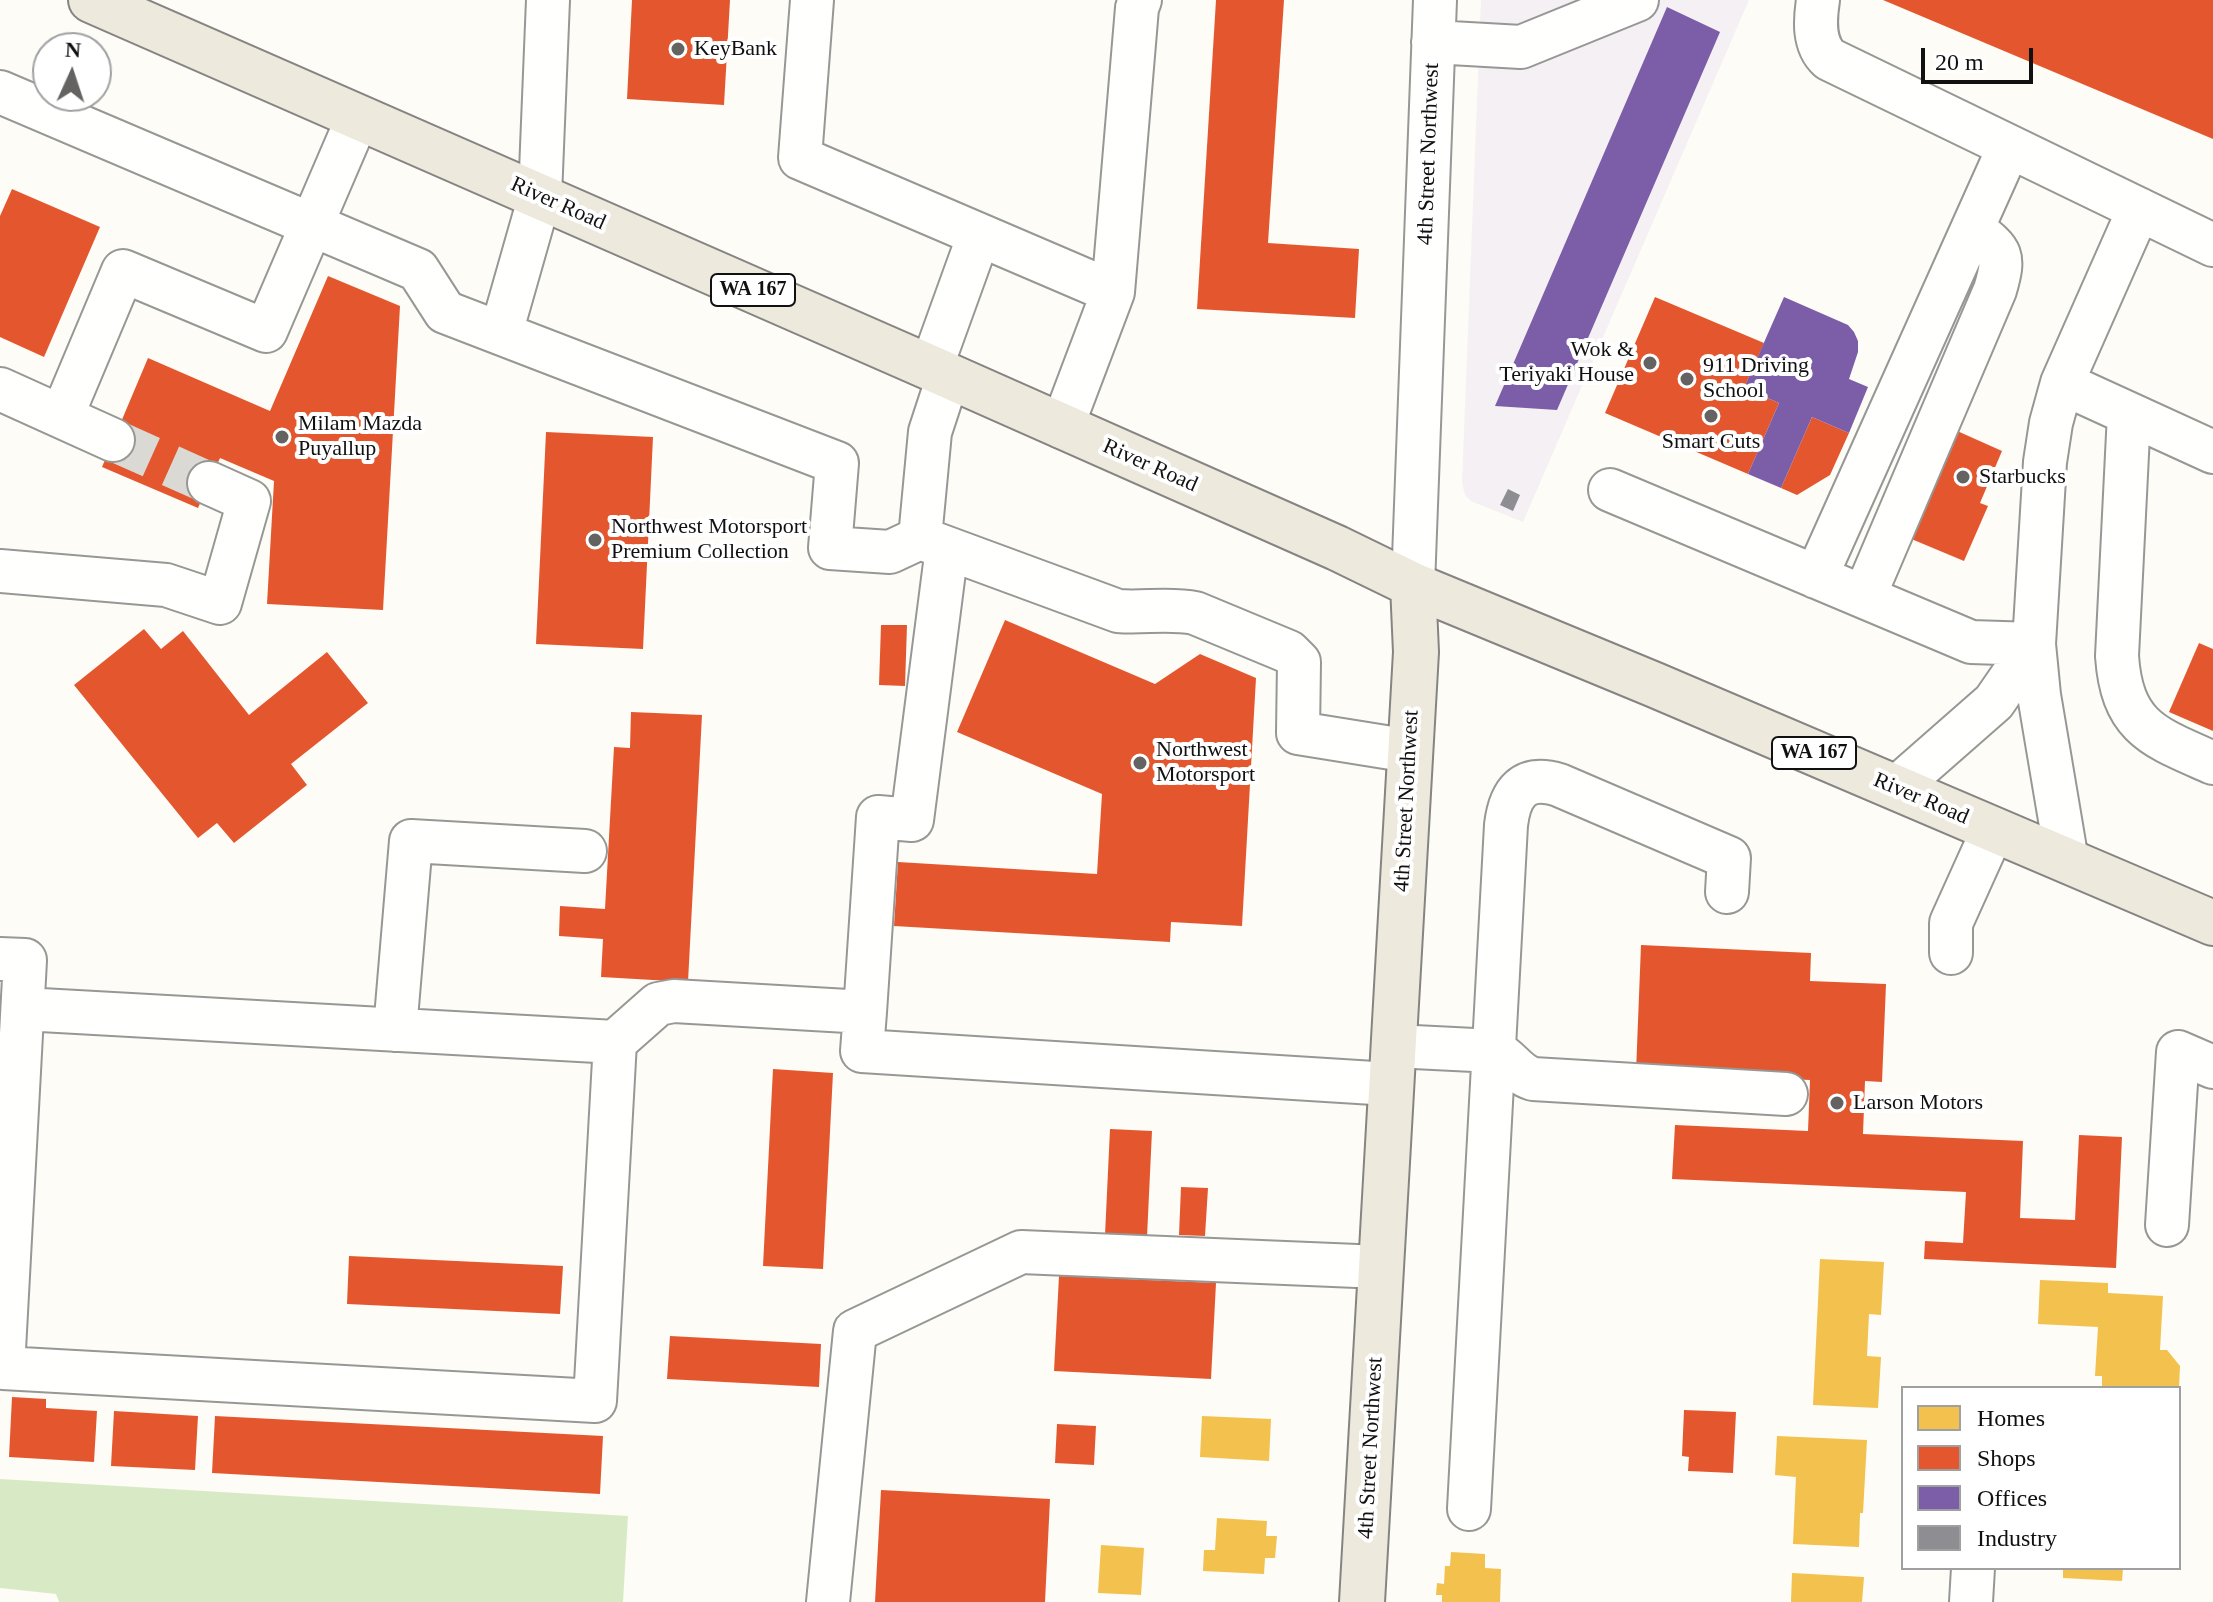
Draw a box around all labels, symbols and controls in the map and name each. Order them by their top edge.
north arrow [32,32,112,112]
scale bar [1925,32,2037,82]
place label: KeyBank [694,36,777,62]
text: N [65,37,82,62]
marker: KeyBank [669,40,687,58]
text: 20 m [1935,49,1984,75]
street label: 4th Street Northwest [1413,63,1445,245]
street label: River Road [507,171,609,237]
road number: WA 167 [711,274,795,306]
place label: Wok & Teriyaki House [1499,337,1634,388]
place label: 911 Driving School [1703,353,1809,404]
marker: Wok & Teriyaki House [1641,354,1659,372]
marker: 911 Driving School [1678,370,1696,388]
marker: Smart Cuts [1702,407,1720,425]
place label: Milam Mazda Puyallup [298,411,422,462]
marker: Milam Mazda Puyallup [273,428,291,446]
place label: Smart Cuts [1662,429,1760,455]
street label: River Road [1099,433,1201,499]
place label: Starbucks [1979,464,2066,490]
marker: Starbucks [1954,468,1972,486]
place label: Northwest Motorsport Premium Collection [611,514,807,566]
marker: Northwest Motorsport Premium Collection [586,531,604,549]
street label: 4th Street Northwest [1389,709,1425,893]
place label: Northwest Motorsport [1156,737,1255,788]
road number: WA 167 [1772,737,1856,769]
marker: Northwest Motorsport [1131,754,1149,772]
street label: River Road [1869,767,1973,831]
place label: Larson Motors [1853,1090,1983,1116]
marker: Larson Motors [1828,1094,1846,1112]
street label: 4th Street Northwest [1353,1356,1389,1540]
legend [1901,1386,2181,1570]
text: Homes [1977,1405,2045,1431]
text: Shops [1977,1445,2036,1471]
text: Offices [1977,1485,2047,1511]
text: Industry [1977,1525,2057,1551]

